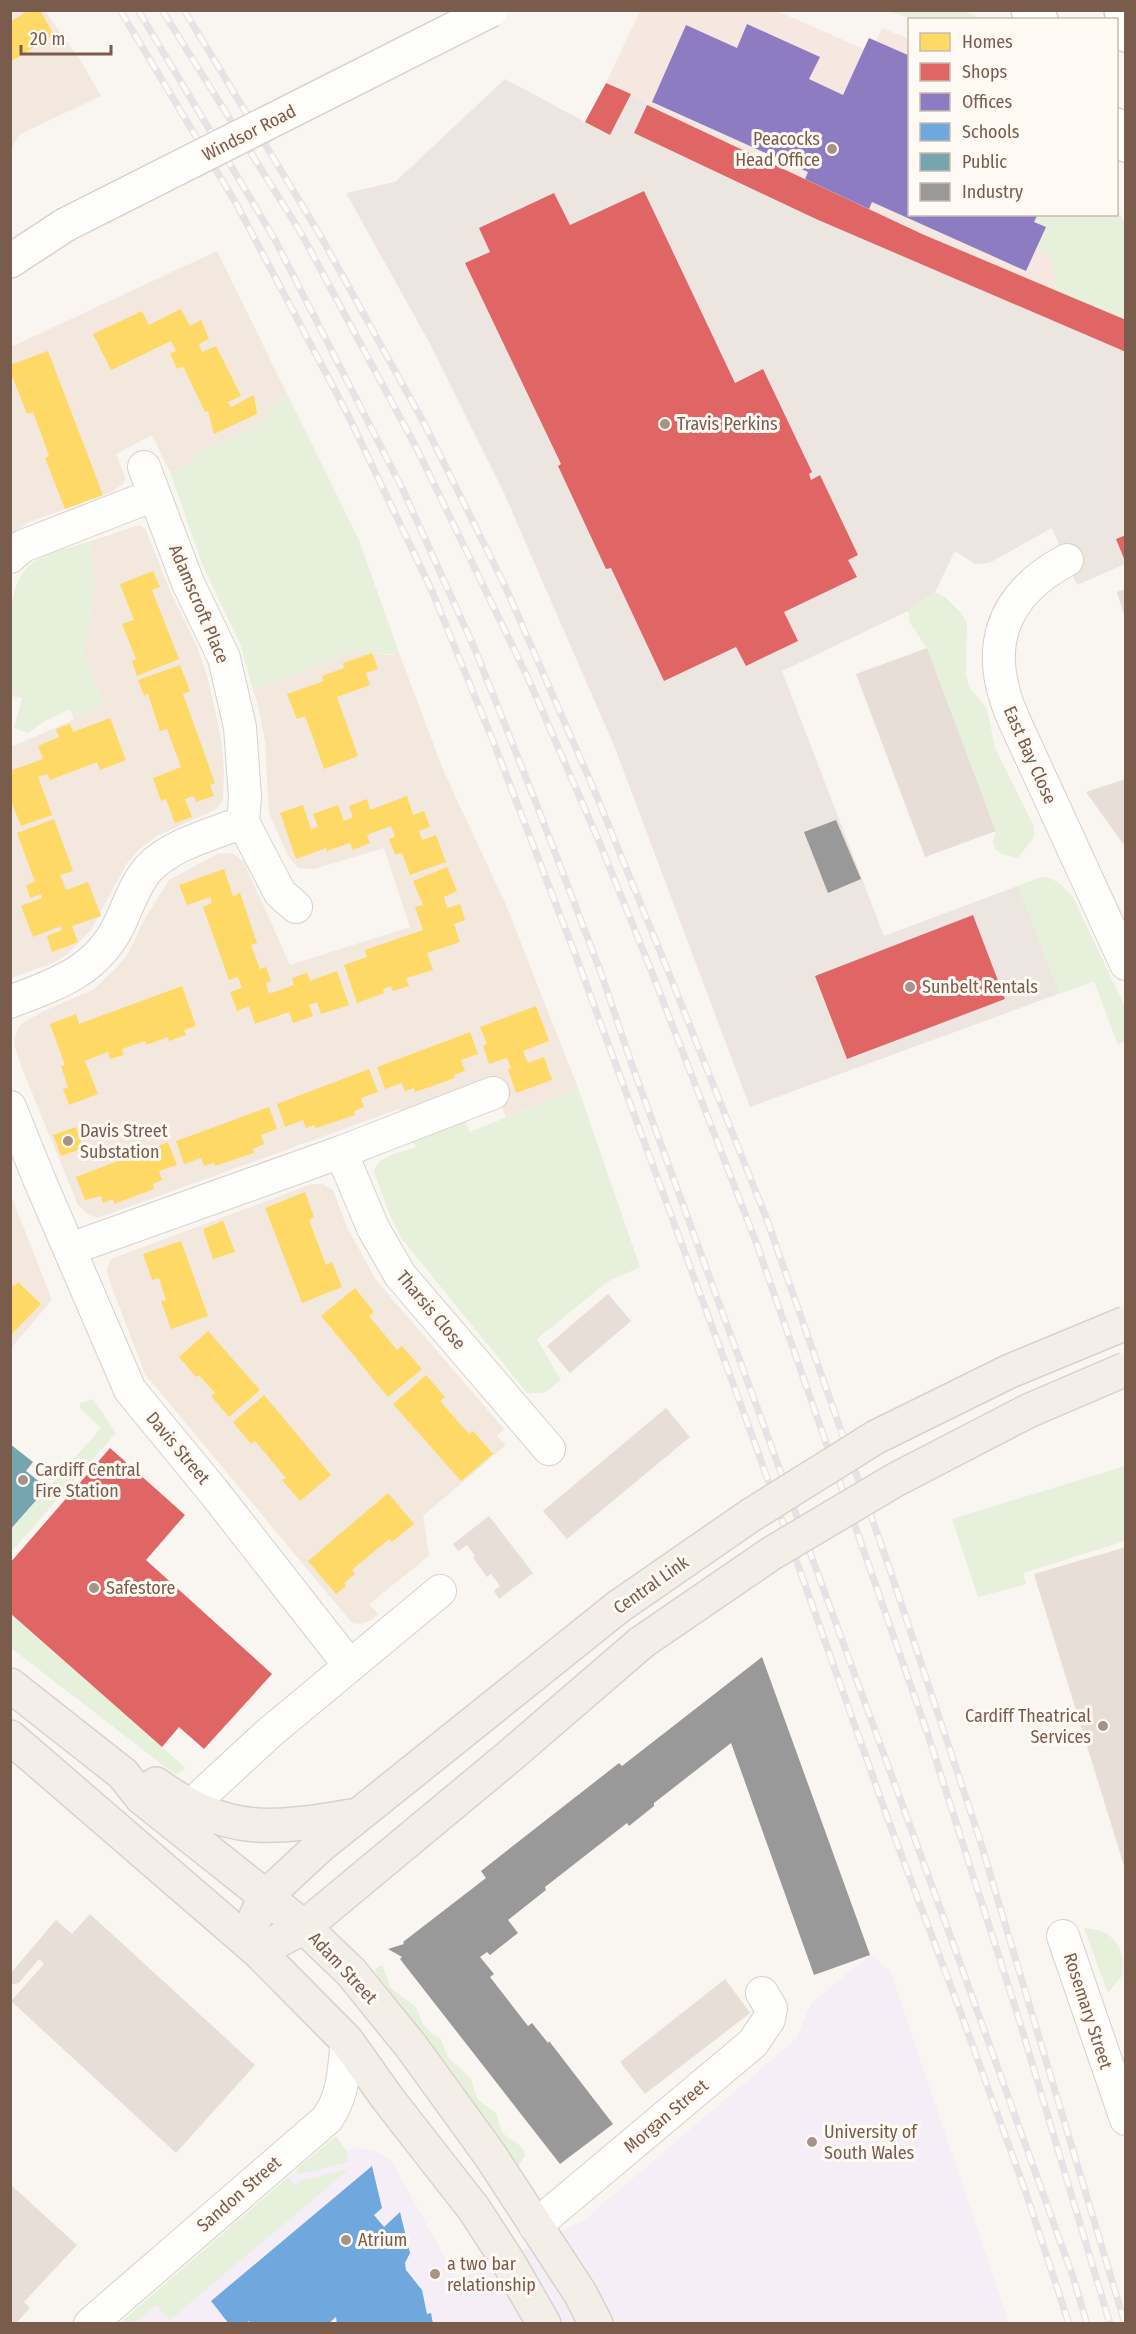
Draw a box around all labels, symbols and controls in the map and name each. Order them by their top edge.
scale bar [21,18,111,56]
legend [908,18,1118,216]
text: 20 m [30,28,65,50]
text: Homes [962,31,1013,53]
text: Shops [962,61,1007,83]
text: Offices [962,91,1012,113]
street label: Windsor Road [199,100,299,166]
text: Schools [962,121,1020,143]
place label: Peacocks Head Office [735,128,820,171]
marker: Peacocks Head Office [825,142,839,156]
text: Public [962,151,1007,173]
text: Industry [962,181,1023,203]
place label: Travis Perkins [677,413,778,435]
marker: Travis Perkins [658,417,672,431]
street label: Adamscroft Place [164,541,234,667]
street label: East Bay Close [999,703,1061,808]
place label: Sunbelt Rentals [922,976,1038,998]
marker: Sunbelt Rentals [903,980,917,994]
place label: Davis Street Substation [80,1120,168,1163]
marker: Davis Street Substation [61,1134,75,1148]
street label: Tharsis Close [392,1266,471,1354]
street label: Davis Street [141,1407,215,1489]
place label: Cardiff Central Fire Station [35,1459,140,1502]
marker: Cardiff Central Fire Station [16,1473,30,1487]
street label: Central Link [609,1551,693,1619]
place label: Safestore [106,1577,176,1599]
marker: Safestore [87,1581,101,1595]
place label: Cardiff Theatrical Services [965,1705,1091,1748]
marker: Cardiff Theatrical Services [1096,1719,1110,1733]
street label: Adam Street [304,1927,382,2009]
street label: Rosemary Street [1059,1950,1117,2072]
street label: Morgan Street [619,2074,713,2158]
place label: University of South Wales [824,2121,918,2164]
marker: University of South Wales [805,2135,819,2149]
street label: Sandon Street [192,2151,286,2237]
place label: Atrium [358,2229,407,2251]
marker: Atrium [339,2233,353,2247]
place label: a two bar relationship [447,2253,536,2296]
marker: a two bar relationship [428,2267,442,2281]

